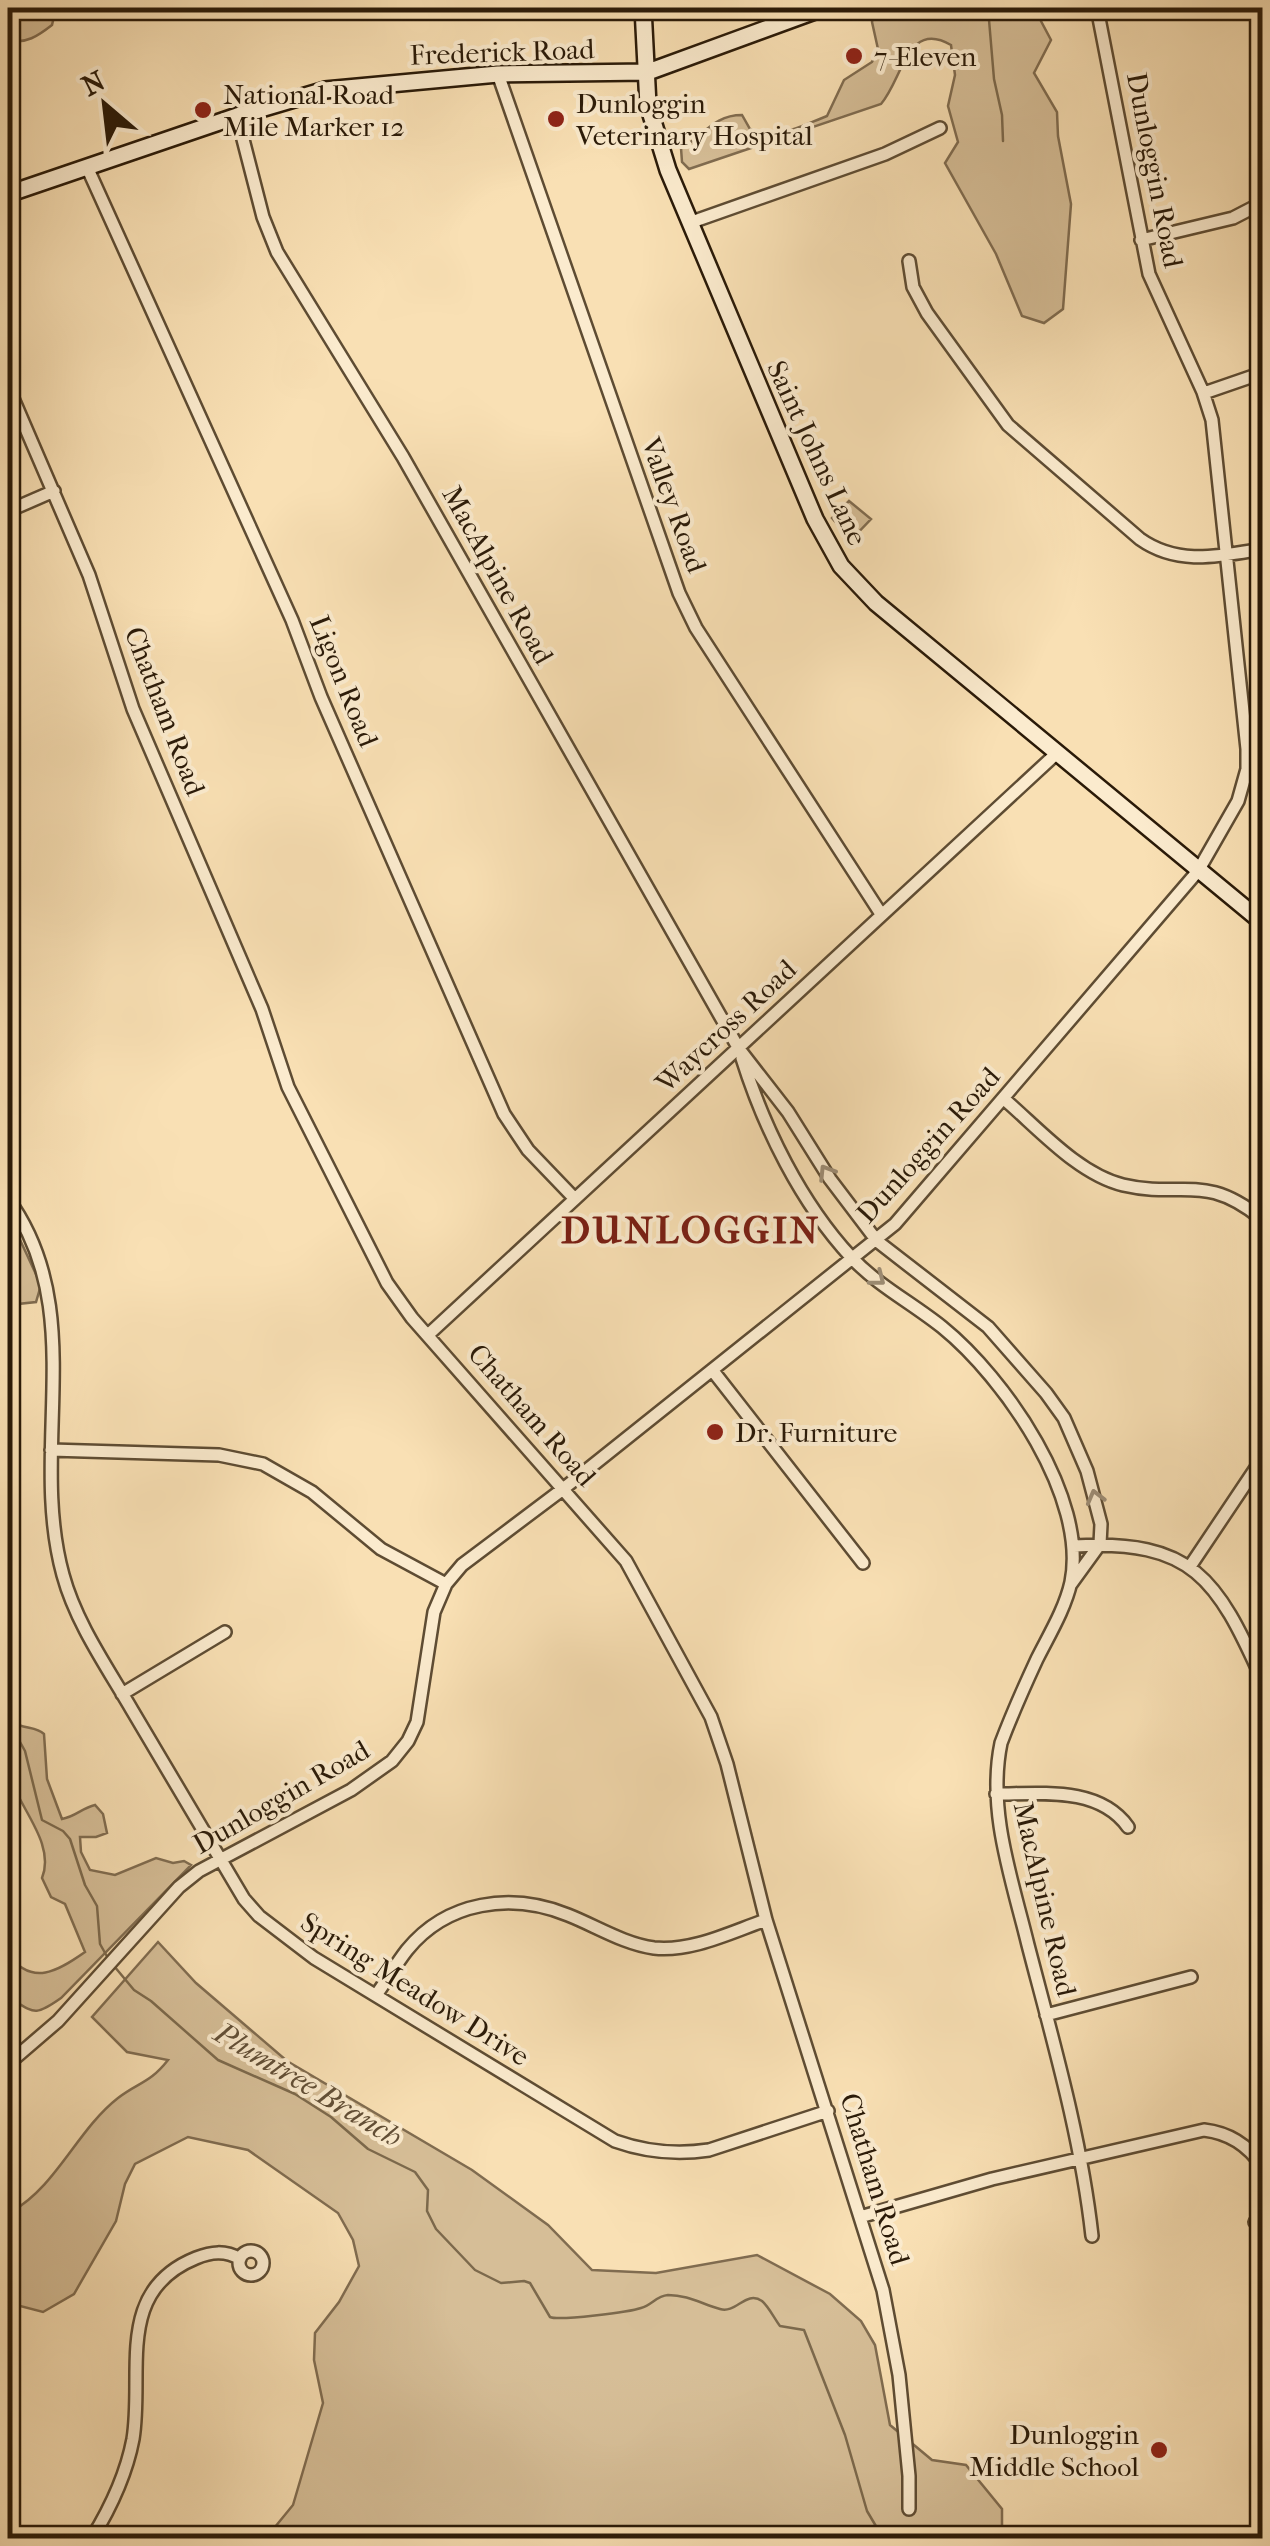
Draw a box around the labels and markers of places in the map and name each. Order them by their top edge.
place label: 7-Eleven [874,40,977,73]
marker: 7-Eleven [843,45,865,67]
place label: National Road Mile Marker 12 [223,78,405,143]
place label: Dunloggin Veterinary Hospital [575,87,813,152]
marker: National Road Mile Marker 12 [192,99,214,121]
marker: Dunloggin Veterinary Hospital [545,108,567,130]
place label: Dr. Furniture [735,1416,898,1449]
marker: Dr. Furniture [704,1421,726,1443]
place label: Dunloggin Middle School [969,2418,1139,2483]
marker: Dunloggin Middle School [1148,2439,1170,2461]

